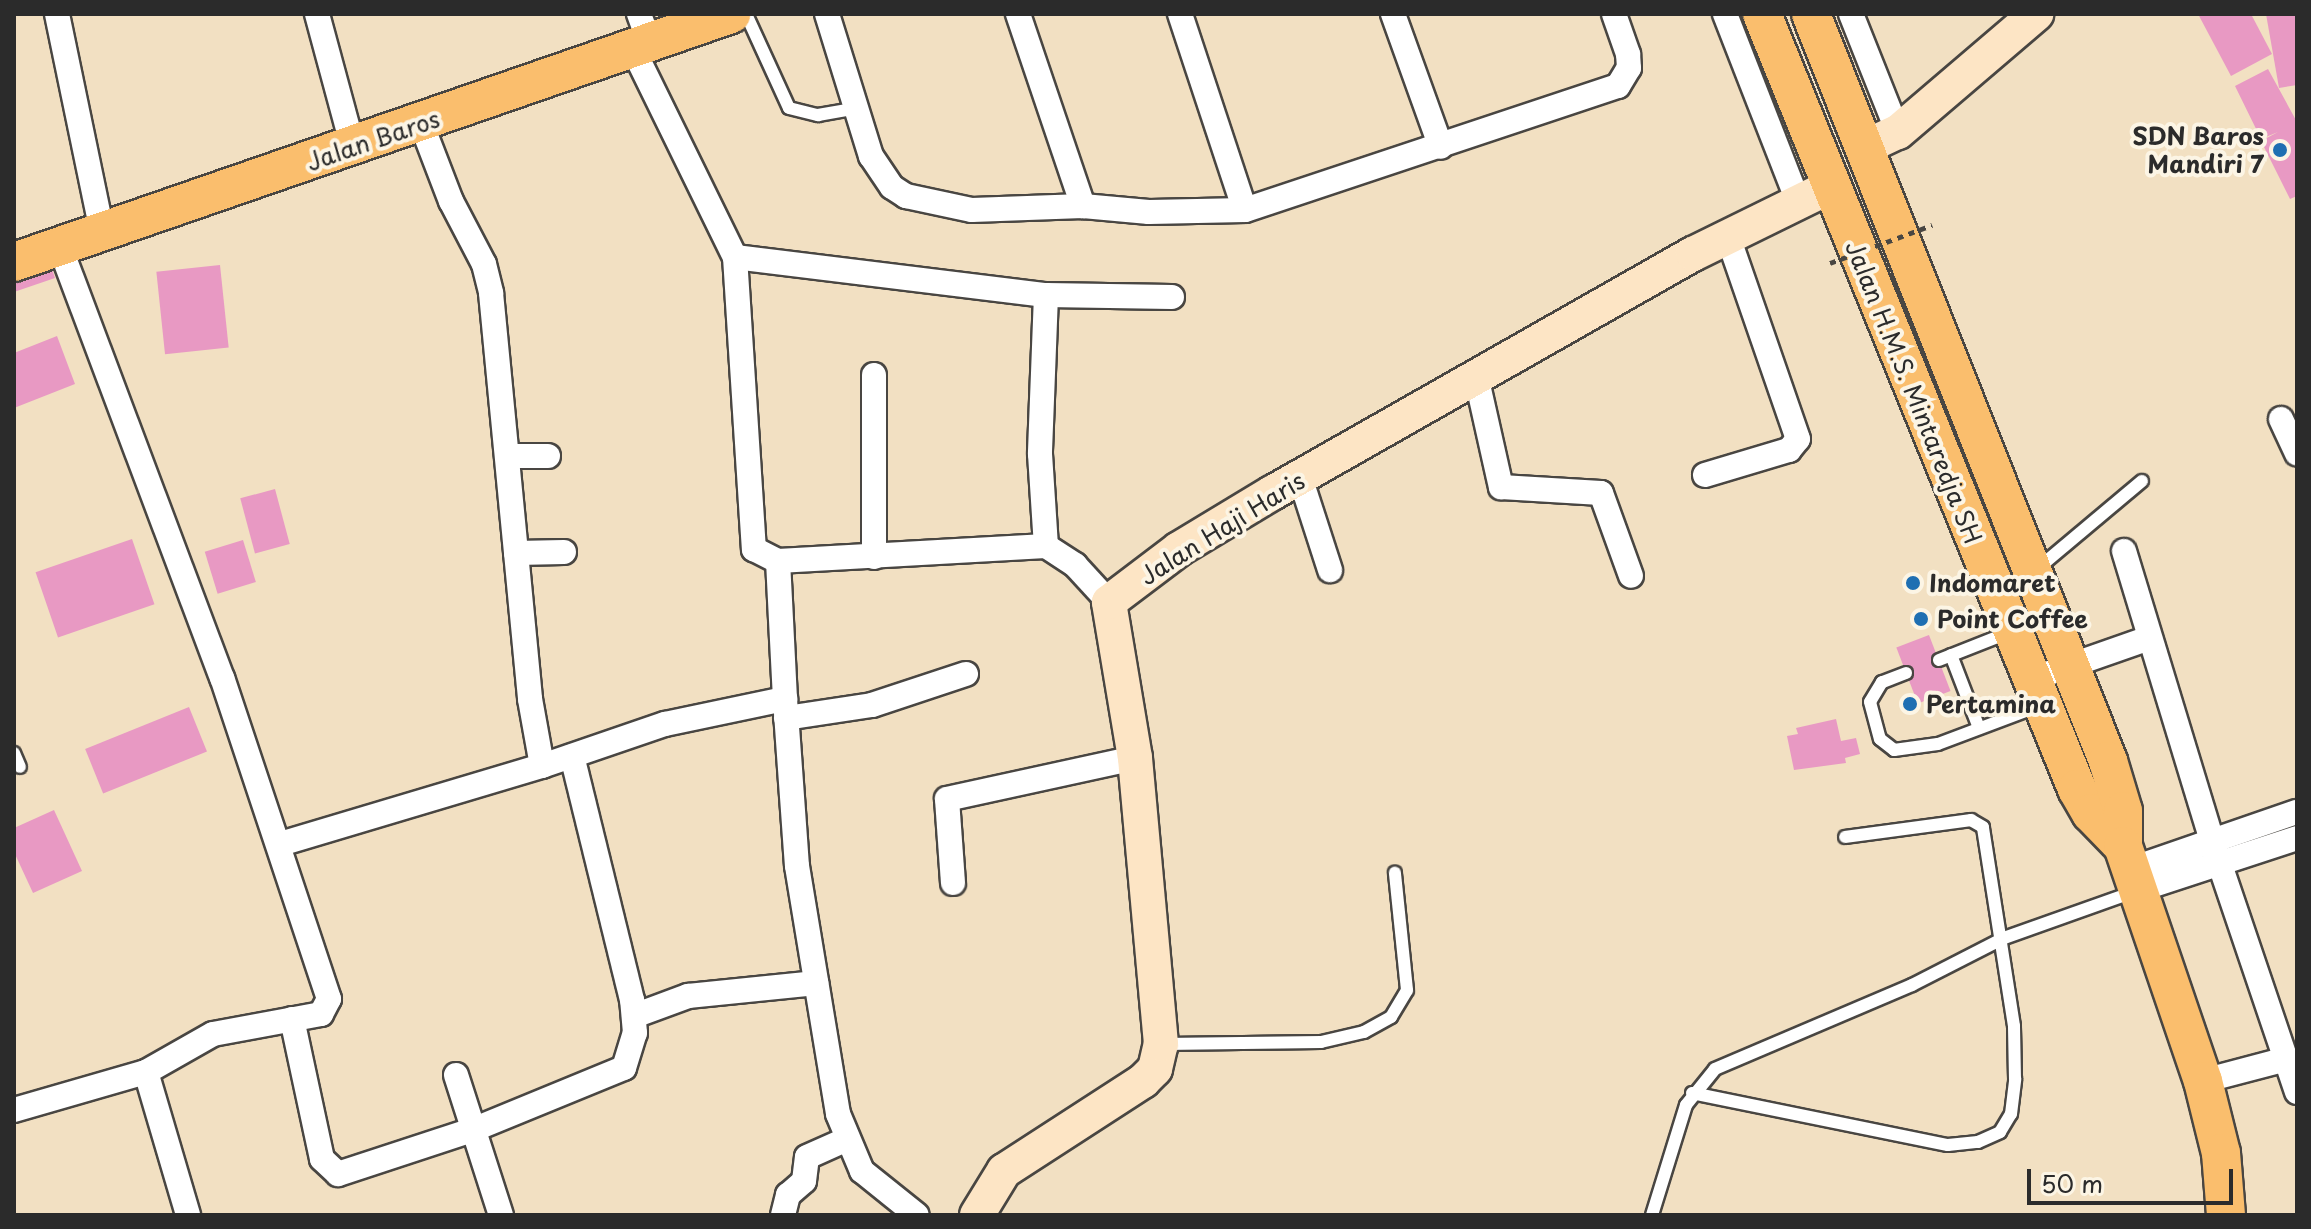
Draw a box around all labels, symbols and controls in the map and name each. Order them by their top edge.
street label: Jalan Baros [302,103,444,177]
place label: SDN Baros Mandiri 7 [2130,122,2264,178]
marker: SDN Baros Mandiri 7 [2271,141,2289,159]
street label: Jalan H.M.S. Mintaredja SH [1840,237,1988,547]
street label: Jalan Haji Haris [1134,466,1310,590]
place label: Indomaret [1929,569,2056,597]
marker: Indomaret [1904,574,1922,592]
place label: Point Coffee [1937,605,2089,633]
marker: Point Coffee [1912,610,1930,628]
place label: Pertamina [1926,690,2056,718]
marker: Pertamina [1901,695,1919,713]
scale bar [2031,1153,2237,1203]
text: 50 m [2041,1165,2103,1201]

